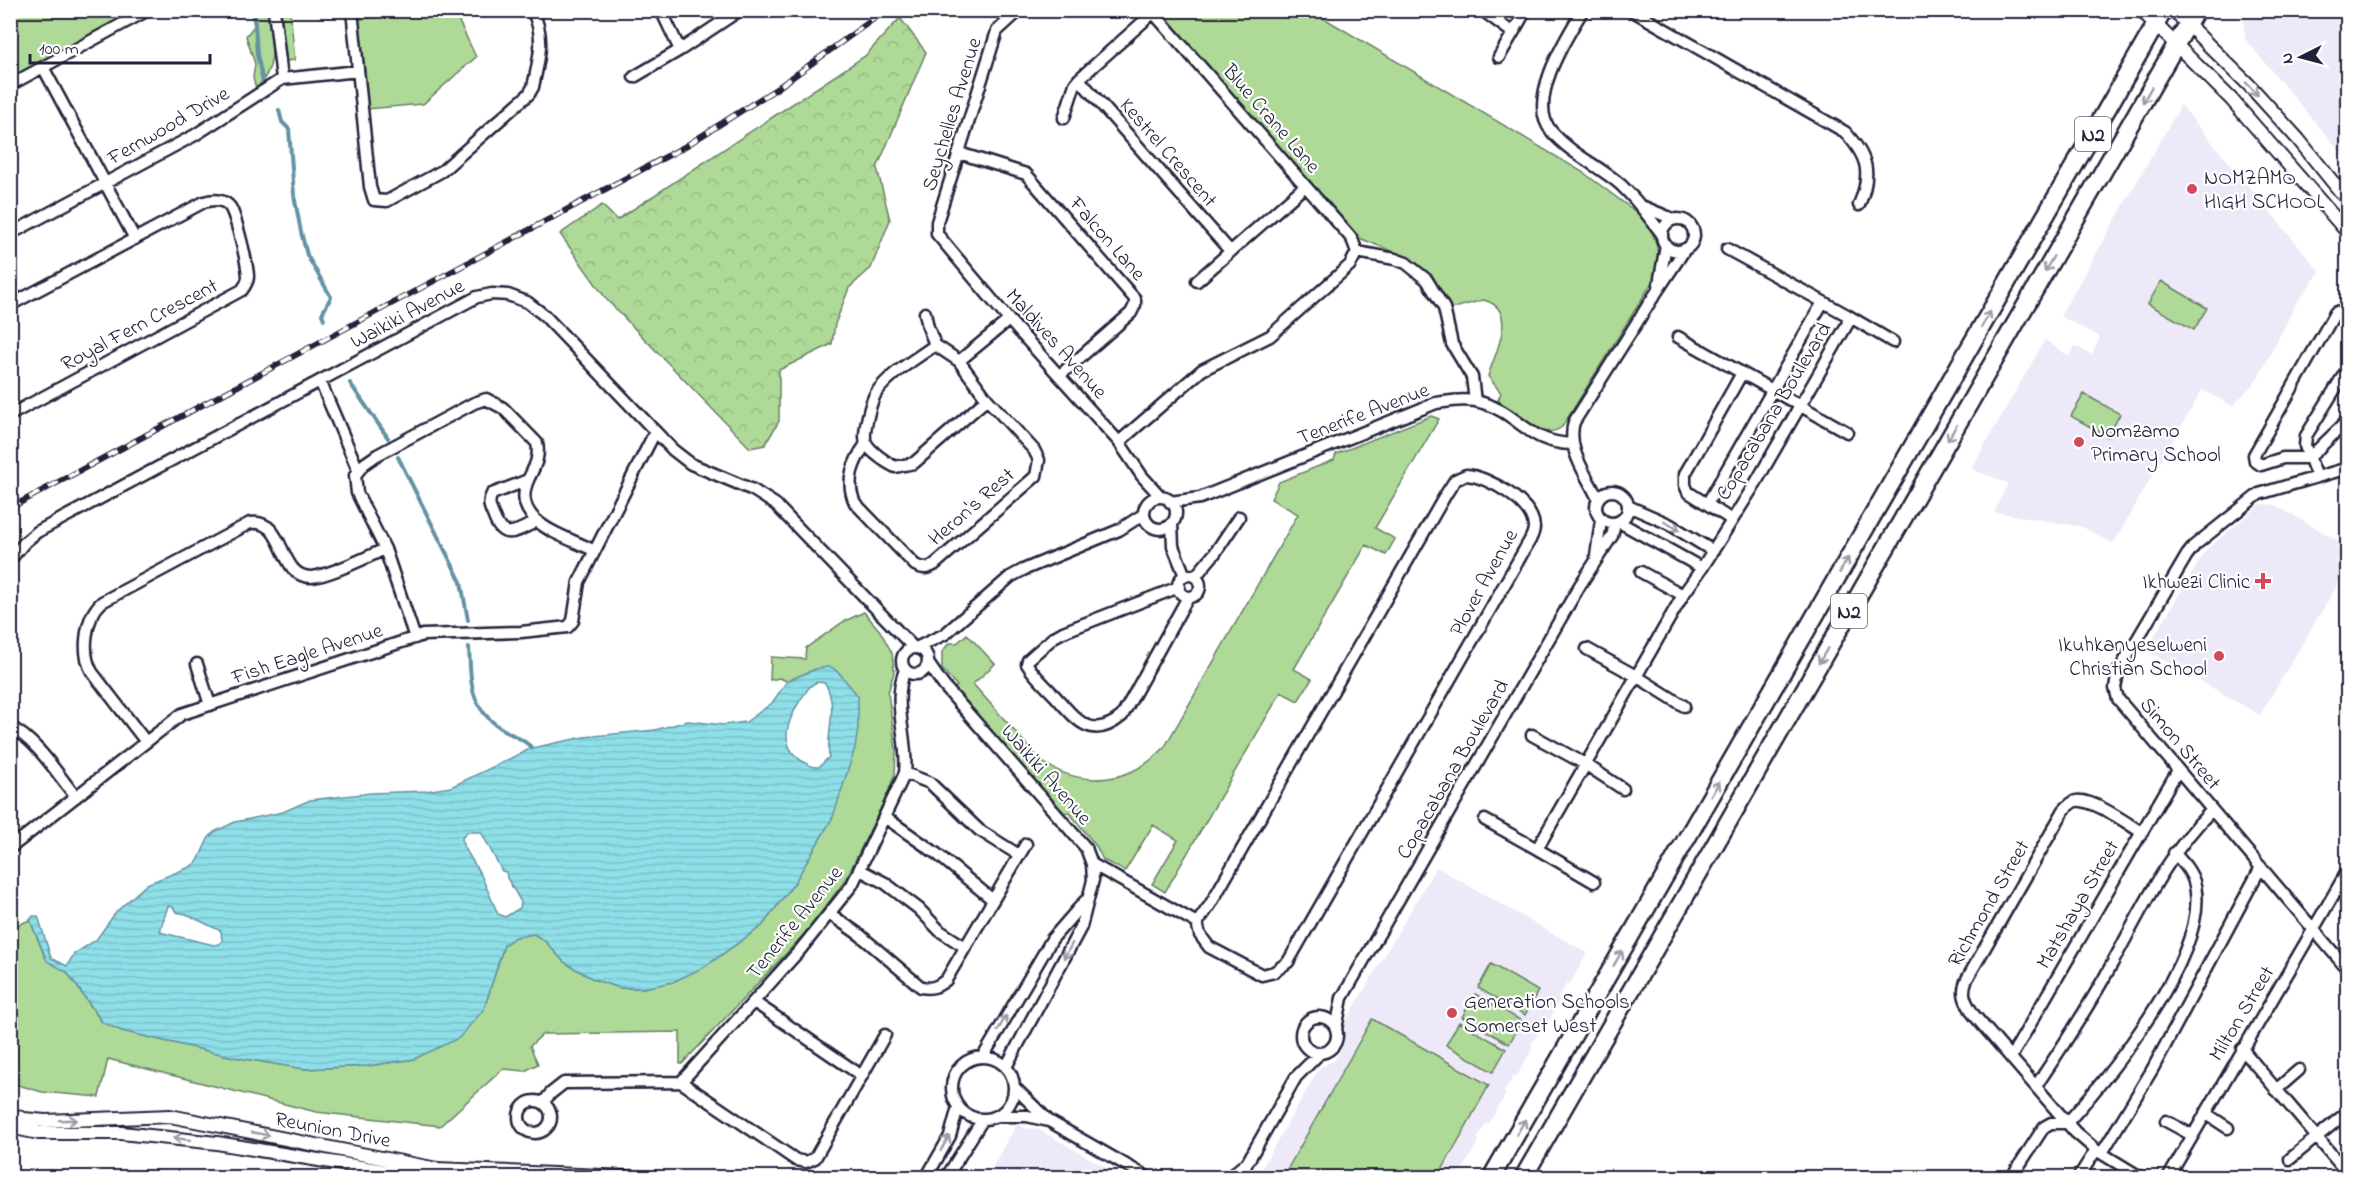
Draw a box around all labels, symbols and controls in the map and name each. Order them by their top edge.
scale bar [30,27,210,65]
north arrow [2271,27,2331,87]
street label: Seychelles Avenue [915,34,993,196]
text: 100 m [39,37,79,63]
text: N [2276,52,2301,65]
street label: Blue Crane Lane [1214,57,1327,181]
street label: Fernwood Drive [102,79,236,174]
one-way arrow [2245,81,2259,96]
one-way arrow [2141,86,2153,103]
street label: Kestrel Crescent [1111,92,1224,215]
road number: N2 [2075,117,2111,151]
place label: NOMZAMO HIGH SCHOOL [2204,164,2325,218]
marker: NOMZAMO HIGH SCHOOL [2185,182,2199,196]
street label: Falcon Lane [1061,190,1152,289]
one-way arrow [2043,255,2055,272]
street label: Royal Fern Crescent [56,272,225,382]
street label: Waikiki Avenue [346,272,471,357]
street label: Maldives Avenue [998,282,1114,407]
one-way arrow [1981,311,1992,329]
street label: Copacabana Boulevard [1710,317,1840,507]
street label: Tenerife Avenue [1294,376,1434,454]
place label: Nomzamo Primary School [2091,417,2221,473]
one-way arrow [1946,424,1958,441]
marker: Nomzamo Primary School [2072,435,2086,449]
street label: Heron's Rest [922,461,1022,554]
one-way arrow [1662,521,1680,532]
street label: Plover Avenue [1443,524,1527,642]
one-way arrow [1839,557,1850,575]
place label: Ikhwezi Clinic [2143,568,2251,598]
marker: Ikhwezi Clinic [2254,572,2272,590]
road number: N2 [1831,594,1867,628]
street label: Fish Eagle Avenue [227,616,388,696]
place label: Ikuhkanyeselweni Christian School [2058,631,2207,685]
one-way arrow [1817,647,1828,665]
marker: Ikuhkanyeselweni Christian School [2212,649,2226,663]
street label: Copacabana Boulevard [1390,674,1518,865]
street label: Simon Street [2132,691,2227,797]
street label: Waikiki Avenue [993,718,1098,833]
one-way arrow [1710,781,1722,798]
street label: Richmond Street [1941,835,2038,973]
street label: Matshaya Street [2030,835,2130,976]
street label: Tenerife Avenue [740,859,851,987]
one-way arrow [1062,941,1073,959]
one-way arrow [1612,950,1624,967]
street label: Milton Street [2202,961,2283,1067]
place label: Generation Schools Somerset West [1464,988,1630,1042]
marker: Generation Schools Somerset West [1445,1006,1459,1020]
one-way arrow [997,1015,1009,1032]
street label: Reunion Drive [272,1105,394,1157]
one-way arrow [58,1114,78,1125]
one-way arrow [1515,1119,1527,1136]
one-way arrow [251,1129,270,1140]
one-way arrow [173,1133,192,1144]
one-way arrow [940,1135,951,1153]

